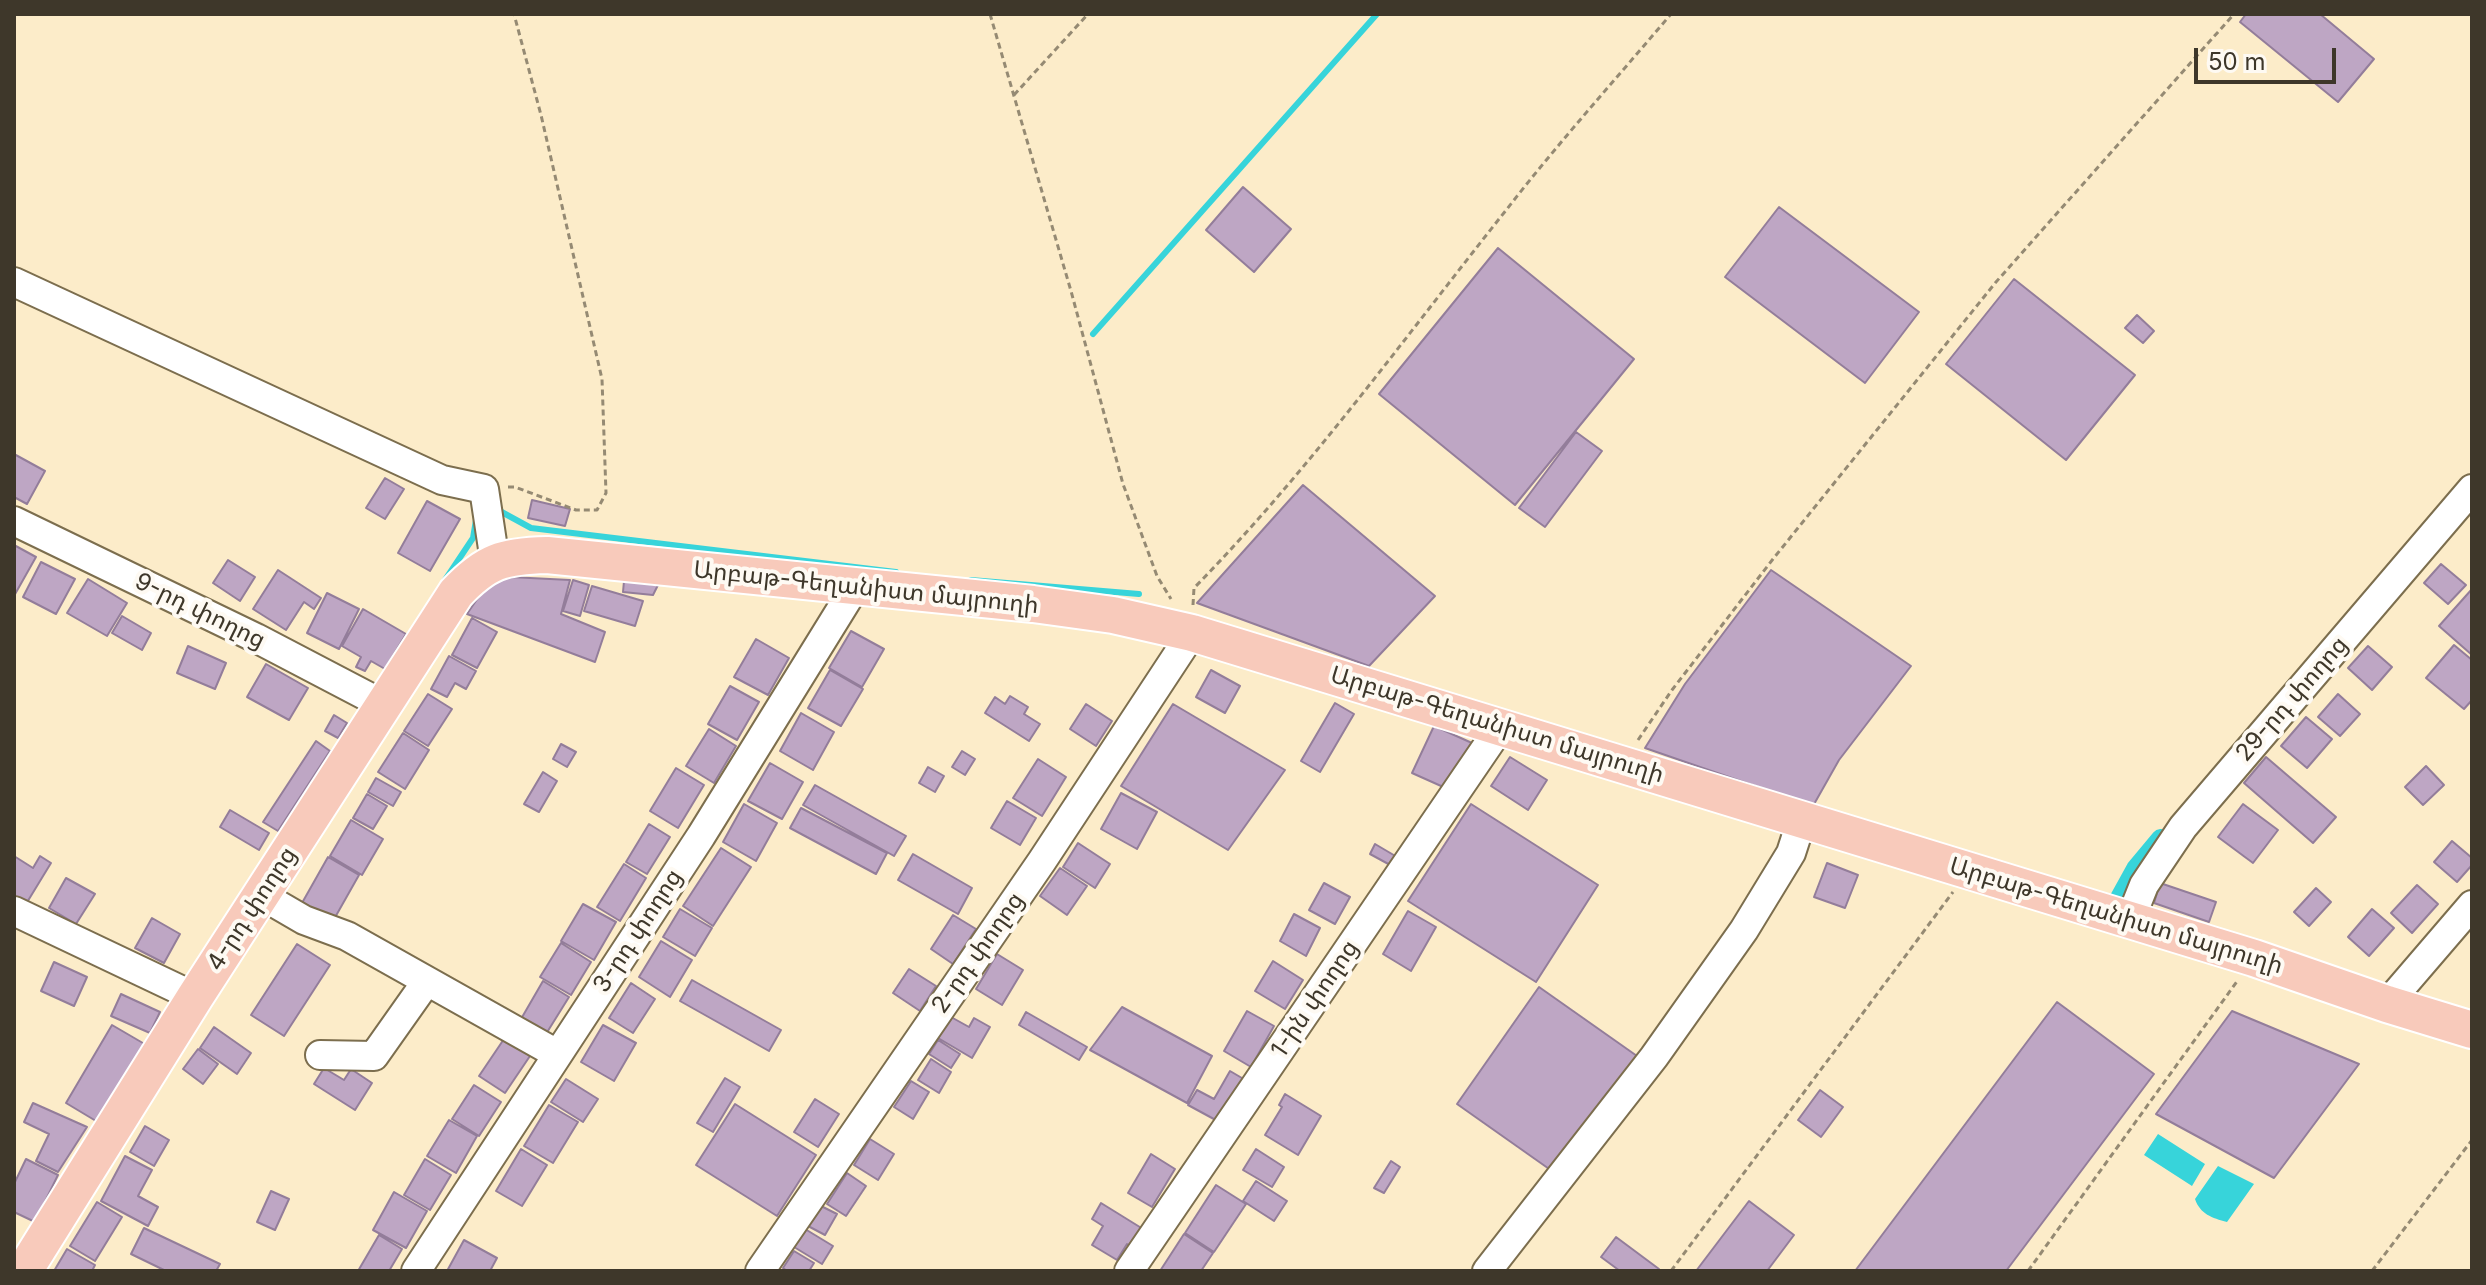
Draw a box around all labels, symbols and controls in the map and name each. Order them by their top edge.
scale bar [2198,32,2340,82]
text: 50 m [2208,47,2266,76]
street label: Արբաթ-Գեղանիստ մայրուղի [692,556,1040,620]
street label: 9-րդ փողոց [130,567,270,655]
street label: 29-րդ փողոց [2230,631,2354,767]
street label: Արբաթ-Գեղանիստ մայրուղի [1327,660,1667,790]
street label: 4-րդ փողոց [201,842,303,976]
street label: Արբաթ-Գեղանիստ մայրուղի [1946,851,2286,981]
street label: 3-րդ փողոց [587,864,689,998]
street label: 2-րդ փողոց [926,887,1030,1019]
street label: 1-ին փողոց [1265,935,1365,1063]

